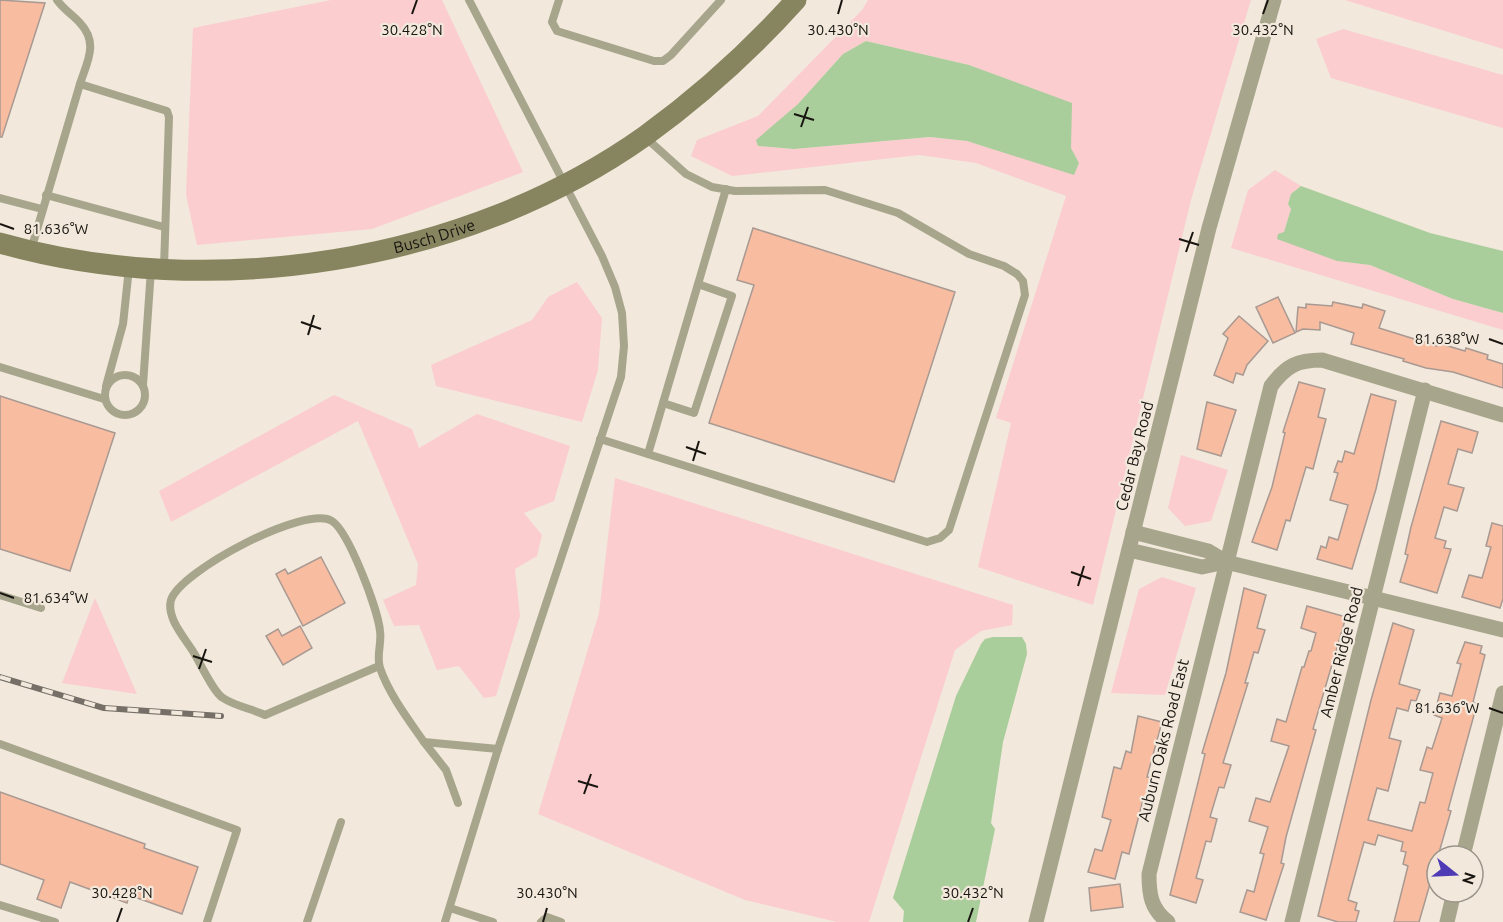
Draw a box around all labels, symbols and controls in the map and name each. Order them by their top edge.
text: 30.428°N [381,21,443,38]
text: 30.430°N [807,21,869,38]
text: 30.432°N [1232,21,1294,38]
street label: Busch Drive [391,215,477,256]
text: 81.636°W [24,220,88,237]
text: 81.638°W [1415,330,1479,347]
street label: Cedar Bay Road [1112,399,1156,513]
street label: Amber Ridge Road [1316,585,1366,719]
text: 81.634°W [24,589,88,606]
street label: Auburn Oaks Road East [1134,656,1192,823]
text: 81.636°W [1415,699,1479,716]
north arrow [1425,844,1485,904]
text: N [1459,870,1480,887]
text: 30.428°N [91,884,153,901]
text: 30.430°N [516,884,578,901]
text: 30.432°N [942,884,1004,901]

